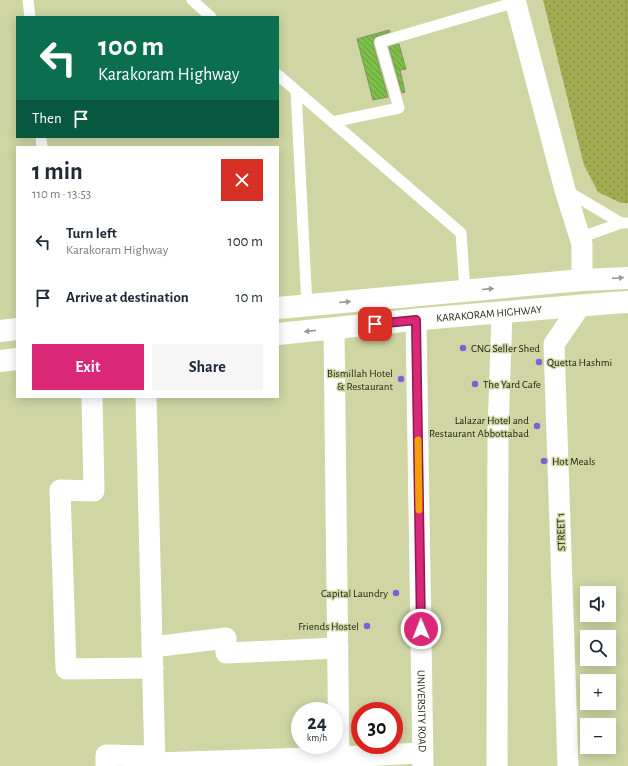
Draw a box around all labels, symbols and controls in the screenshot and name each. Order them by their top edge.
icon: left [32,32,84,84]
text: 100 m [98,33,164,61]
text: Karakoram Highway [98,66,240,84]
icon: arrive [70,108,92,130]
text: Then [32,111,62,126]
button: close [221,159,263,201]
text: 1 min [32,160,83,184]
text: 110 m · 13:53 [32,188,91,201]
text: Turn left [66,226,117,241]
icon: left [32,231,54,253]
text: 100 m [228,234,263,249]
text: Karakoram Highway [66,244,168,257]
one-way arrow [612,275,624,282]
one-way arrow [482,286,494,292]
icon: arrive [32,287,54,309]
text: Arrive at destination [66,290,189,305]
text: 10 m [235,290,263,305]
one-way arrow [339,299,351,306]
street label: KARAKORAM HIGHWAY [436,303,542,323]
pin [358,307,392,341]
icon: arrive [364,313,386,335]
one-way arrow [304,328,316,334]
marker: CNG Seller Shed [458,343,468,353]
place label: CNG Seller Shed [471,343,540,354]
button: Exit [32,344,144,390]
button: Share [152,344,263,390]
marker: Quetta Hashmi [534,357,544,367]
place label: Quetta Hashmi [547,357,612,368]
place label: Bismillah Hotel & Restaurant [327,368,393,392]
marker: Bismillah Hotel & Restaurant [396,374,406,384]
marker: The Yard Cafe [470,379,480,389]
place label: The Yard Cafe [483,379,541,390]
place label: Lalazar Hotel and Restaurant Abbottabad [429,415,529,439]
marker: Lalazar Hotel and Restaurant Abbottabad [532,421,542,431]
marker: Hot Meals [539,456,549,466]
place label: Hot Meals [552,456,595,467]
street label: STREET 1 [555,513,567,551]
map controls [580,586,616,754]
button: sound [580,586,616,622]
place label: Capital Laundry [321,588,388,599]
marker: Capital Laundry [391,588,401,598]
position arrow [400,608,442,650]
place label: Friends Hostel [298,621,359,632]
marker: Friends Hostel [362,621,372,631]
button: search [580,630,616,666]
street label: UNIVERSITY ROAD [416,670,428,752]
button: + [580,674,616,710]
speed limit sign: 30 [351,702,403,754]
text: 24 [307,713,327,733]
button: − [580,718,616,754]
text: km/h [307,733,327,743]

